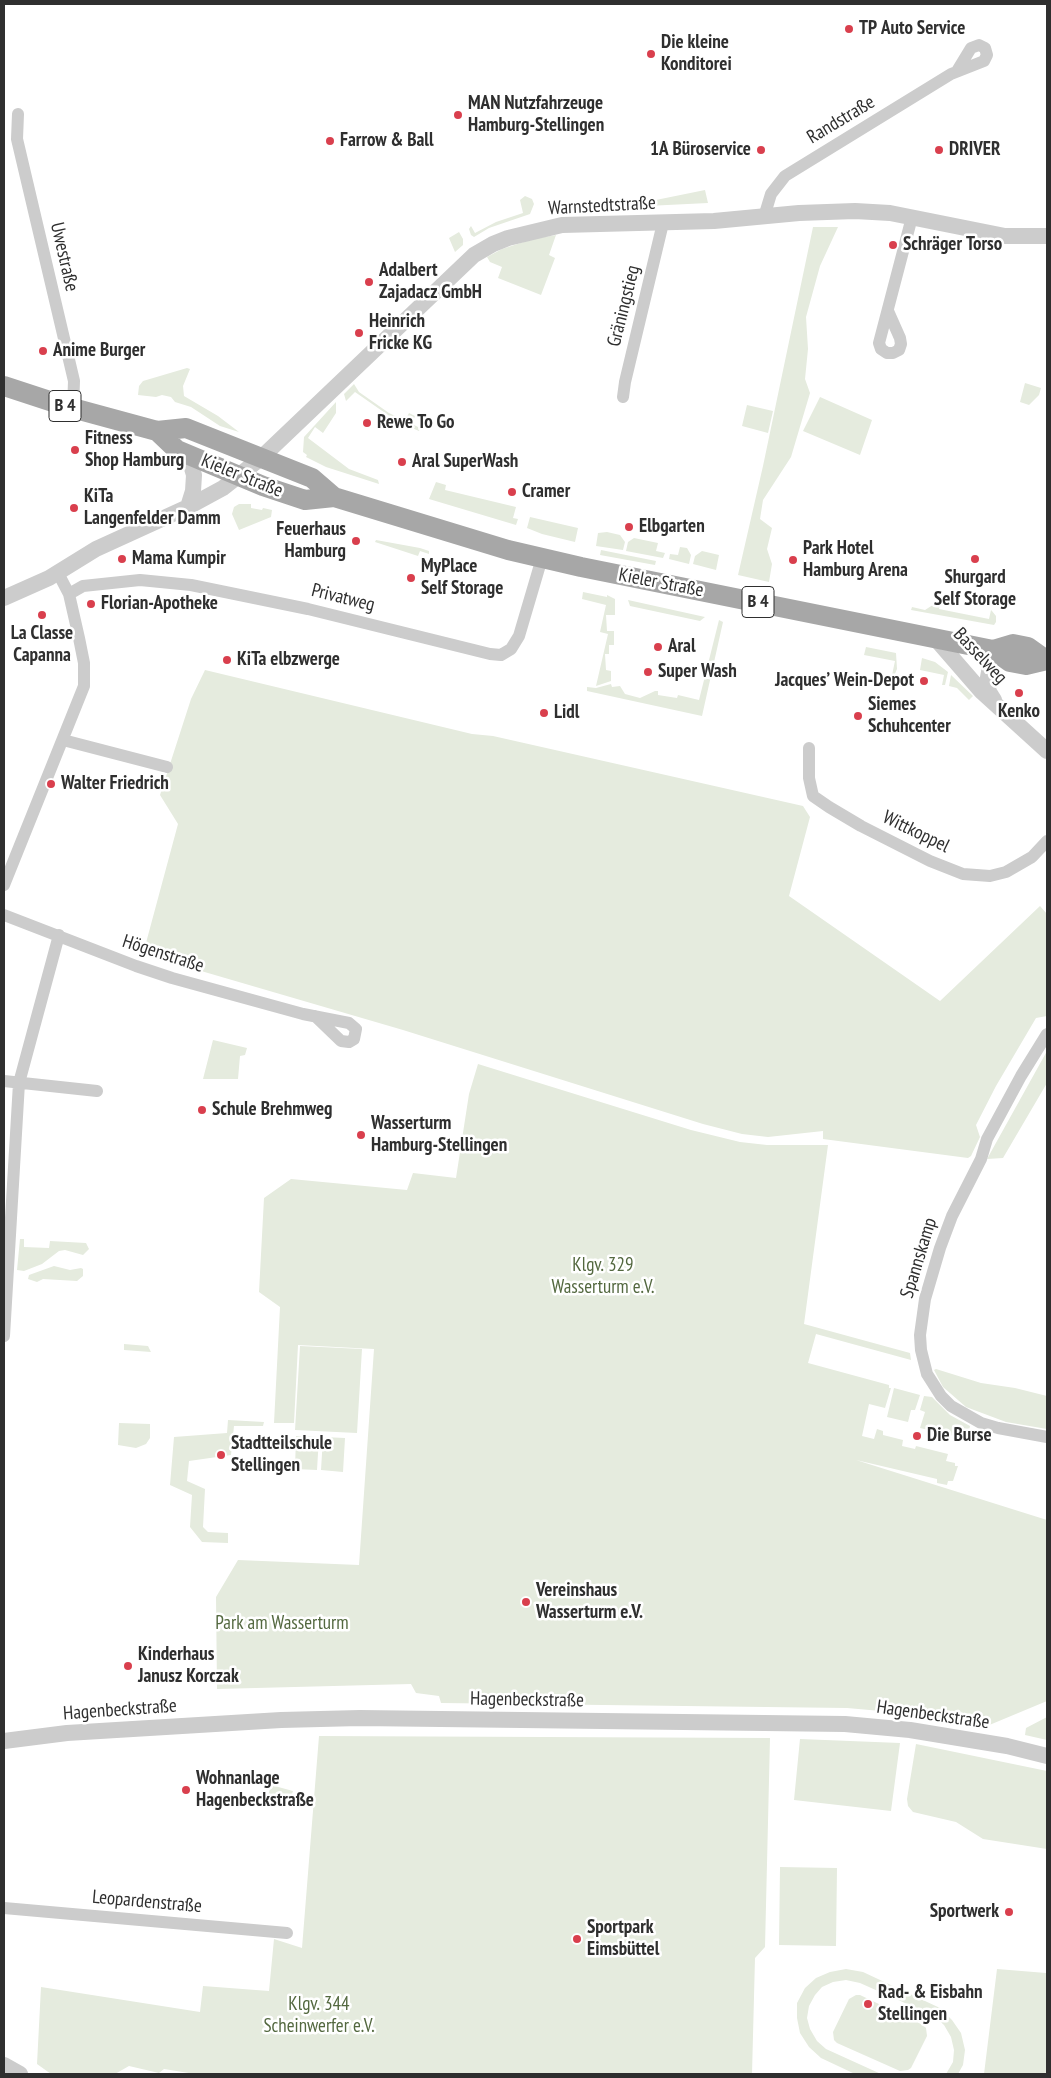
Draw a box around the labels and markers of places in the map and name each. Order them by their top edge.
place label: TP Auto Service [859,18,965,40]
marker: TP Auto Service [843,23,855,35]
place label: Die kleine Konditorei [661,32,732,76]
marker: Die kleine Konditorei [645,48,657,60]
place label: MAN Nutzfahrzeuge Hamburg-Stellingen [468,93,604,137]
marker: MAN Nutzfahrzeuge Hamburg-Stellingen [452,109,464,121]
place label: Farrow & Ball [340,130,434,152]
marker: Farrow & Ball [324,135,336,147]
place label: 1A Büroservice [650,139,751,161]
place label: DRIVER [949,139,1001,161]
marker: 1A Büroservice [755,144,767,156]
marker: DRIVER [933,144,945,156]
place label: Schräger Torso [903,234,1002,256]
marker: Schräger Torso [887,239,899,251]
place label: Adalbert Zajadacz GmbH [379,260,482,304]
marker: Adalbert Zajadacz GmbH [363,276,375,288]
place label: Heinrich Fricke KG [369,311,432,355]
marker: Heinrich Fricke KG [353,327,365,339]
place label: Anime Burger [53,340,145,362]
marker: Anime Burger [37,345,49,357]
place label: Rewe To Go [377,412,455,434]
marker: Rewe To Go [361,417,373,429]
place label: Fitness Shop Hamburg [85,428,184,472]
marker: Fitness Shop Hamburg [69,444,81,456]
place label: Aral SuperWash [412,451,518,473]
marker: Aral SuperWash [396,456,408,468]
place label: Cramer [522,481,570,503]
place label: KiTa Langenfelder Damm [84,486,221,530]
marker: Cramer [506,486,518,498]
marker: KiTa Langenfelder Damm [68,502,80,514]
place label: Elbgarten [639,516,705,538]
place label: Feuerhaus Hamburg [276,519,346,563]
marker: Elbgarten [623,521,635,533]
marker: Feuerhaus Hamburg [350,535,362,547]
place label: Park Hotel Hamburg Arena [803,538,908,582]
place label: Mama Kumpir [132,548,226,570]
marker: Mama Kumpir [116,553,128,565]
marker: Shurgard Self Storage [969,553,981,565]
marker: Park Hotel Hamburg Arena [787,554,799,566]
place label: MyPlace Self Storage [421,556,503,600]
place label: Shurgard Self Storage [934,567,1016,611]
marker: MyPlace Self Storage [405,572,417,584]
place label: Florian-Apotheke [101,593,218,615]
marker: Florian-Apotheke [85,598,97,610]
marker: La Classe Capanna [36,609,48,621]
place label: La Classe Capanna [11,623,73,667]
place label: Aral [668,636,696,658]
marker: Aral [652,641,664,653]
place label: KiTa elbzwerge [237,649,340,671]
marker: KiTa elbzwerge [221,654,233,666]
place label: Super Wash [658,661,737,683]
marker: Super Wash [642,666,654,678]
place label: Jacques’ Wein-Depot [775,670,914,692]
marker: Jacques’ Wein-Depot [918,675,930,687]
marker: Kenko [1013,687,1025,699]
place label: Siemes Schuhcenter [868,694,951,738]
place label: Kenko [998,701,1040,723]
place label: Lidl [554,702,579,724]
marker: Lidl [538,707,550,719]
marker: Siemes Schuhcenter [852,710,864,722]
place label: Walter Friedrich [61,773,169,795]
marker: Walter Friedrich [45,778,57,790]
place label: Schule Brehmweg [212,1099,333,1121]
marker: Schule Brehmweg [196,1104,208,1116]
place label: Wasserturm Hamburg-Stellingen [371,1113,507,1157]
marker: Wasserturm Hamburg-Stellingen [355,1129,367,1141]
place label: Die Burse [927,1425,992,1447]
marker: Die Burse [911,1430,923,1442]
place label: Stadtteilschule Stellingen [231,1433,332,1477]
marker: Stadtteilschule Stellingen [215,1449,227,1461]
place label: Vereinshaus Wasserturm e.V. [536,1580,643,1624]
marker: Vereinshaus Wasserturm e.V. [520,1596,532,1608]
place label: Kinderhaus Janusz Korczak [138,1644,239,1688]
marker: Kinderhaus Janusz Korczak [122,1660,134,1672]
place label: Wohnanlage Hagenbeckstraße [196,1768,314,1812]
marker: Wohnanlage Hagenbeckstraße [180,1784,192,1796]
place label: Sportwerk [930,1901,999,1923]
marker: Sportwerk [1003,1906,1015,1918]
place label: Sportpark Eimsbüttel [587,1917,659,1961]
marker: Sportpark Eimsbüttel [571,1933,583,1945]
place label: Rad- & Eisbahn Stellingen [878,1982,982,2026]
marker: Rad- & Eisbahn Stellingen [862,1998,874,2010]

